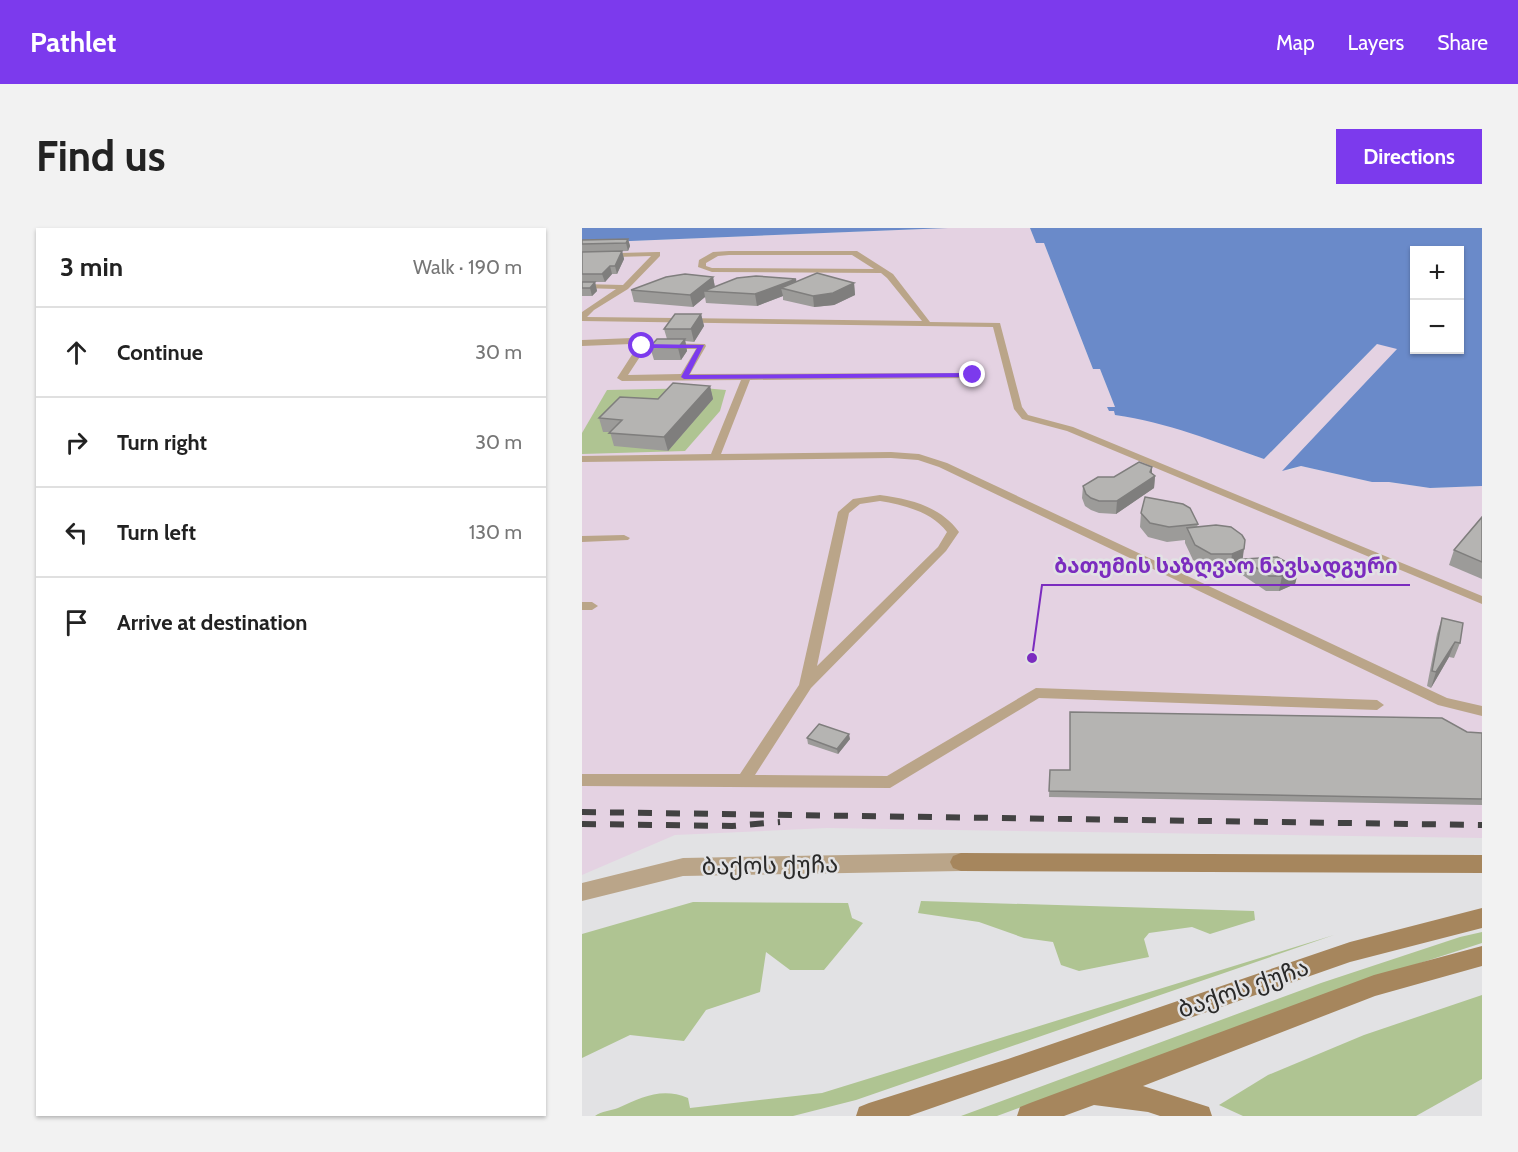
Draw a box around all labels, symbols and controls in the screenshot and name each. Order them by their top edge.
text: Pathlet [30,25,116,59]
text: Map [1276,30,1315,55]
text: Layers [1348,30,1404,55]
text: Share [1437,30,1488,55]
button: Directions [1336,129,1482,184]
text: Find us [36,130,165,182]
map controls [1410,246,1464,354]
button: + [1410,246,1464,300]
text: 3 min [60,251,123,283]
text: Walk · 190 m [413,255,522,279]
button: − [1410,300,1464,354]
route start [628,332,654,358]
icon: ahead [60,336,93,369]
text: Continue [117,339,203,366]
text: 30 m [475,340,522,364]
route end [959,361,985,387]
icon: right [60,426,93,459]
text: Turn right [117,429,207,456]
text: 30 m [475,430,522,454]
icon: left [60,516,93,549]
text: Turn left [117,519,196,546]
text: 130 m [469,520,522,544]
callout: ბათუმის საზღვაო ნავსადგური [1042,546,1410,585]
text: ბათუმის საზღვაო ნავსადგური [1054,553,1398,579]
icon: arrive [60,606,93,639]
text: Arrive at destination [117,609,307,636]
street label: ბაქოს ქუჩა [701,849,839,881]
street label: ბაქოს ქუჩა [1174,952,1312,1024]

